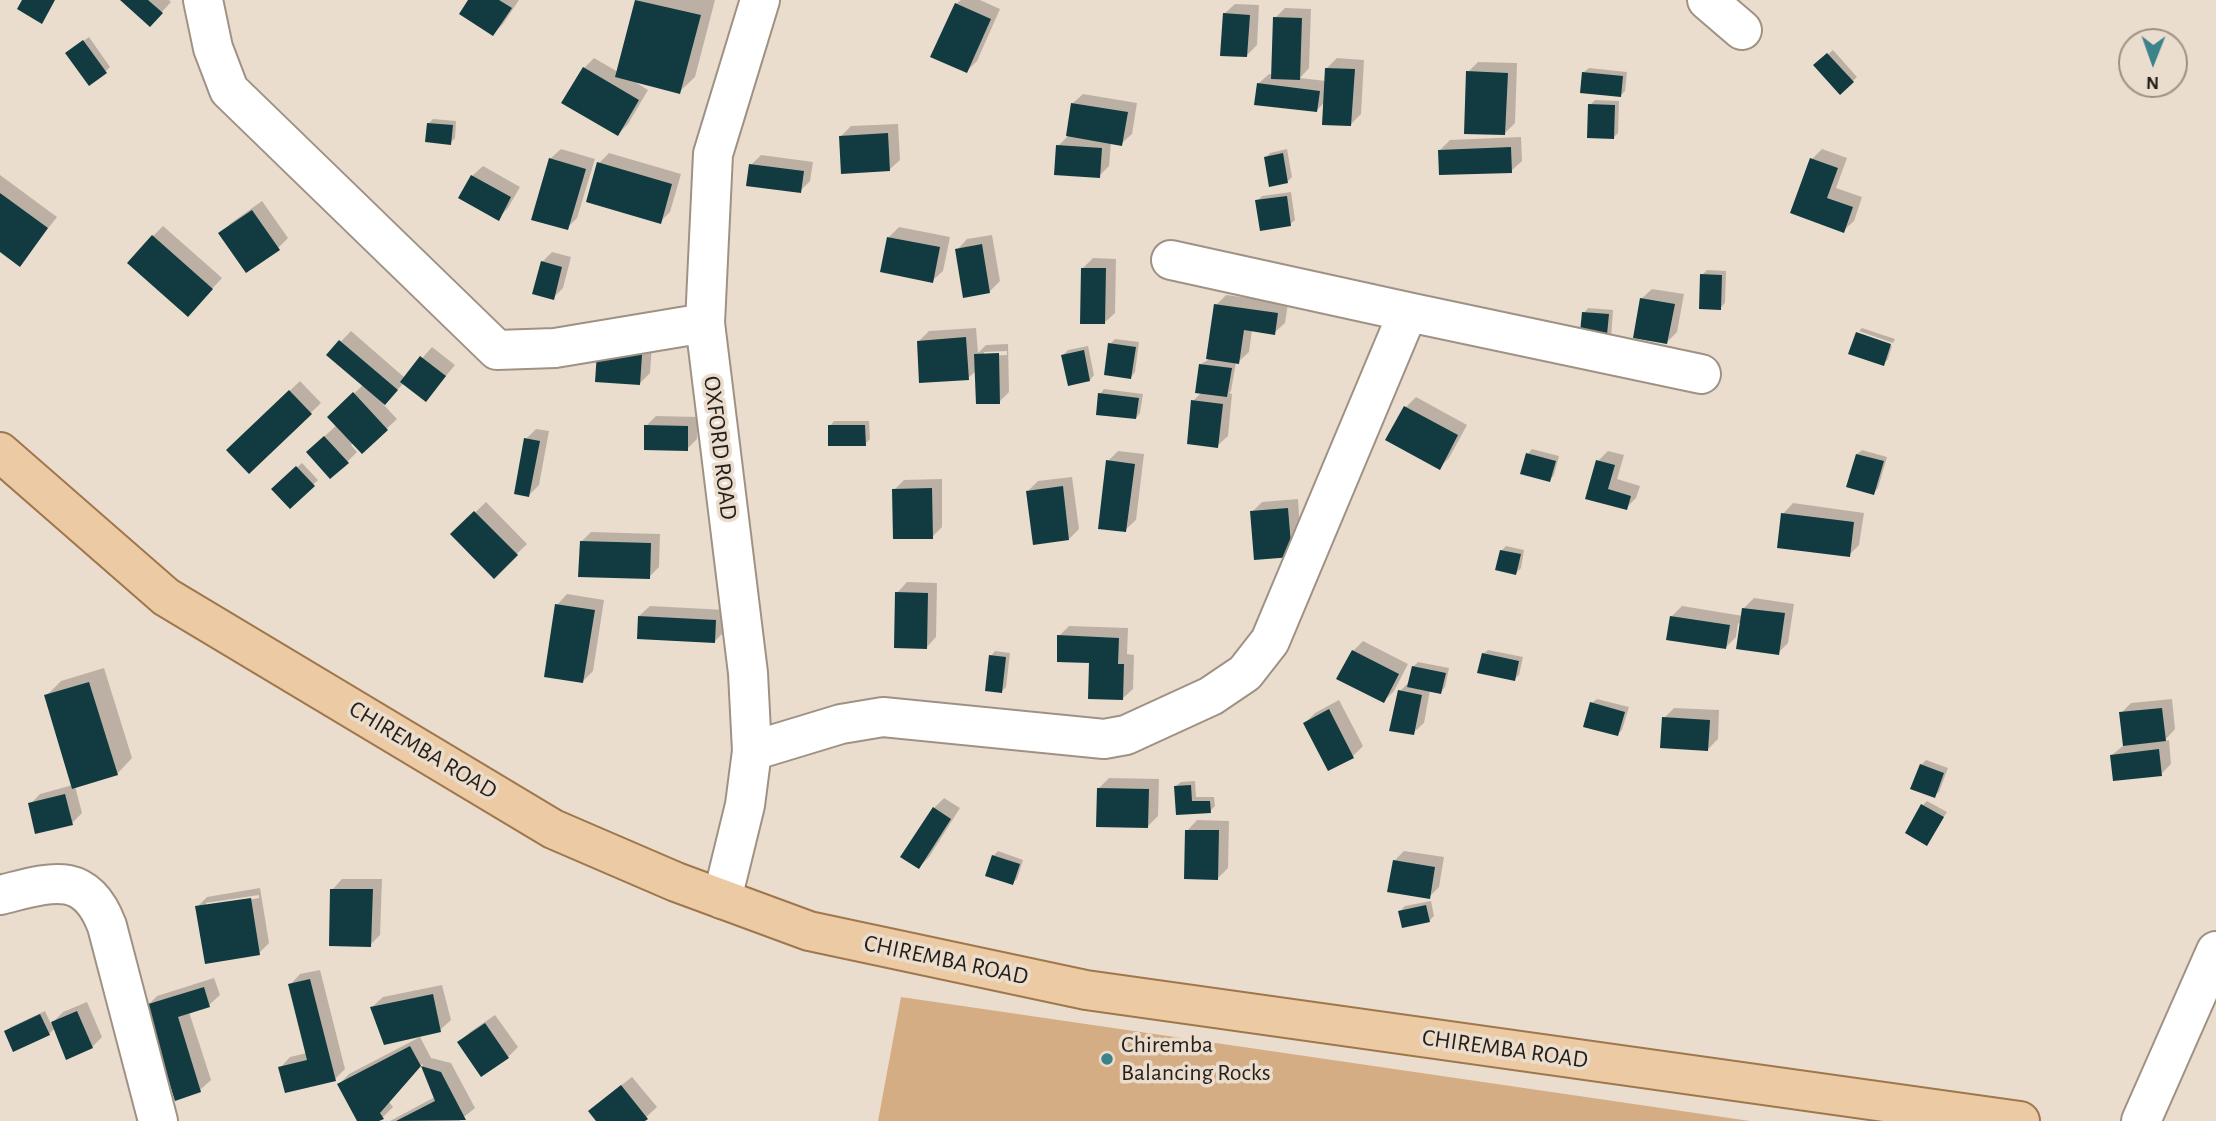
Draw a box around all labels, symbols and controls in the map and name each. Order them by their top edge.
north arrow [2118,28,2188,98]
text: N [2146,73,2159,92]
street label: OXFORD ROAD [697,374,743,522]
street label: CHIREMBA ROAD [344,695,502,805]
street label: CHIREMBA ROAD [861,929,1031,991]
street label: CHIREMBA ROAD [1420,1023,1590,1075]
place label: Chiremba Balancing Rocks [1121,1031,1271,1087]
marker: Chiremba Balancing Rocks [1099,1051,1115,1067]

